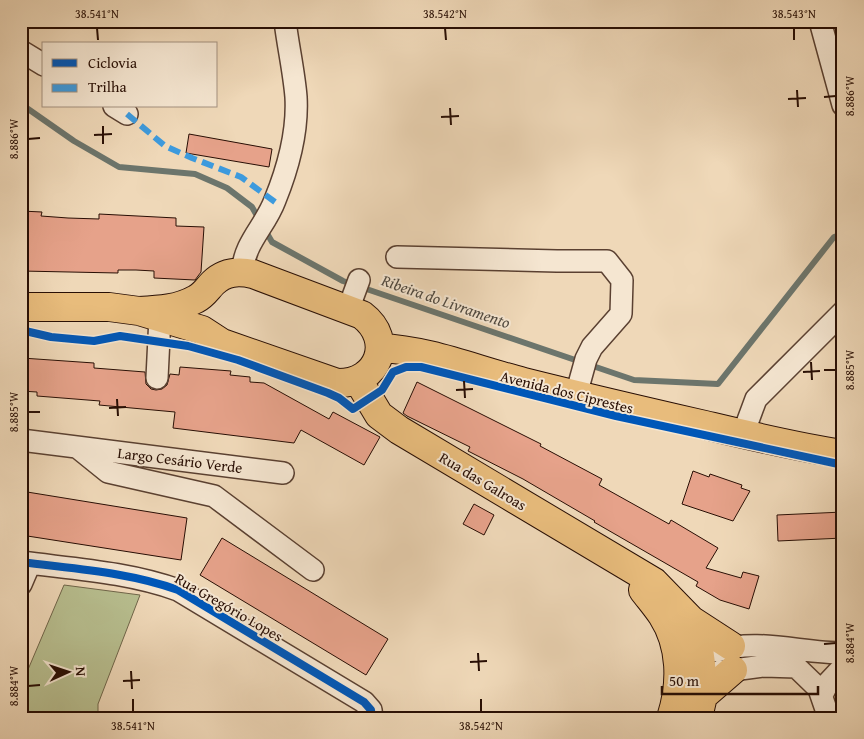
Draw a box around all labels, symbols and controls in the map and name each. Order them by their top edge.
text: 38.541°N [75,5,119,22]
text: 38.542°N [423,5,467,22]
text: 38.543°N [772,5,816,22]
legend [42,42,218,108]
text: Ciclovia [88,52,137,73]
text: 8.886°W [841,75,858,116]
text: Trilha [88,76,127,97]
text: 8.886°W [5,118,22,159]
water label: Ribeira do Livramento [378,267,514,334]
text: 8.885°W [841,349,858,390]
street label: Avenida dos Ciprestes [498,365,636,419]
text: 8.885°W [5,391,22,432]
street label: Largo Cesário Verde [116,442,244,478]
street label: Rua das Galroas [435,447,531,515]
street label: Rua Gregório Lopes [171,568,287,646]
text: 8.884°W [841,622,858,663]
north arrow [42,646,92,696]
scale bar [662,664,818,696]
text: 8.884°W [5,665,22,706]
text: N [71,666,91,677]
text: 50 m [669,670,700,691]
text: 38.541°N [111,717,155,734]
text: 38.542°N [459,717,503,734]

